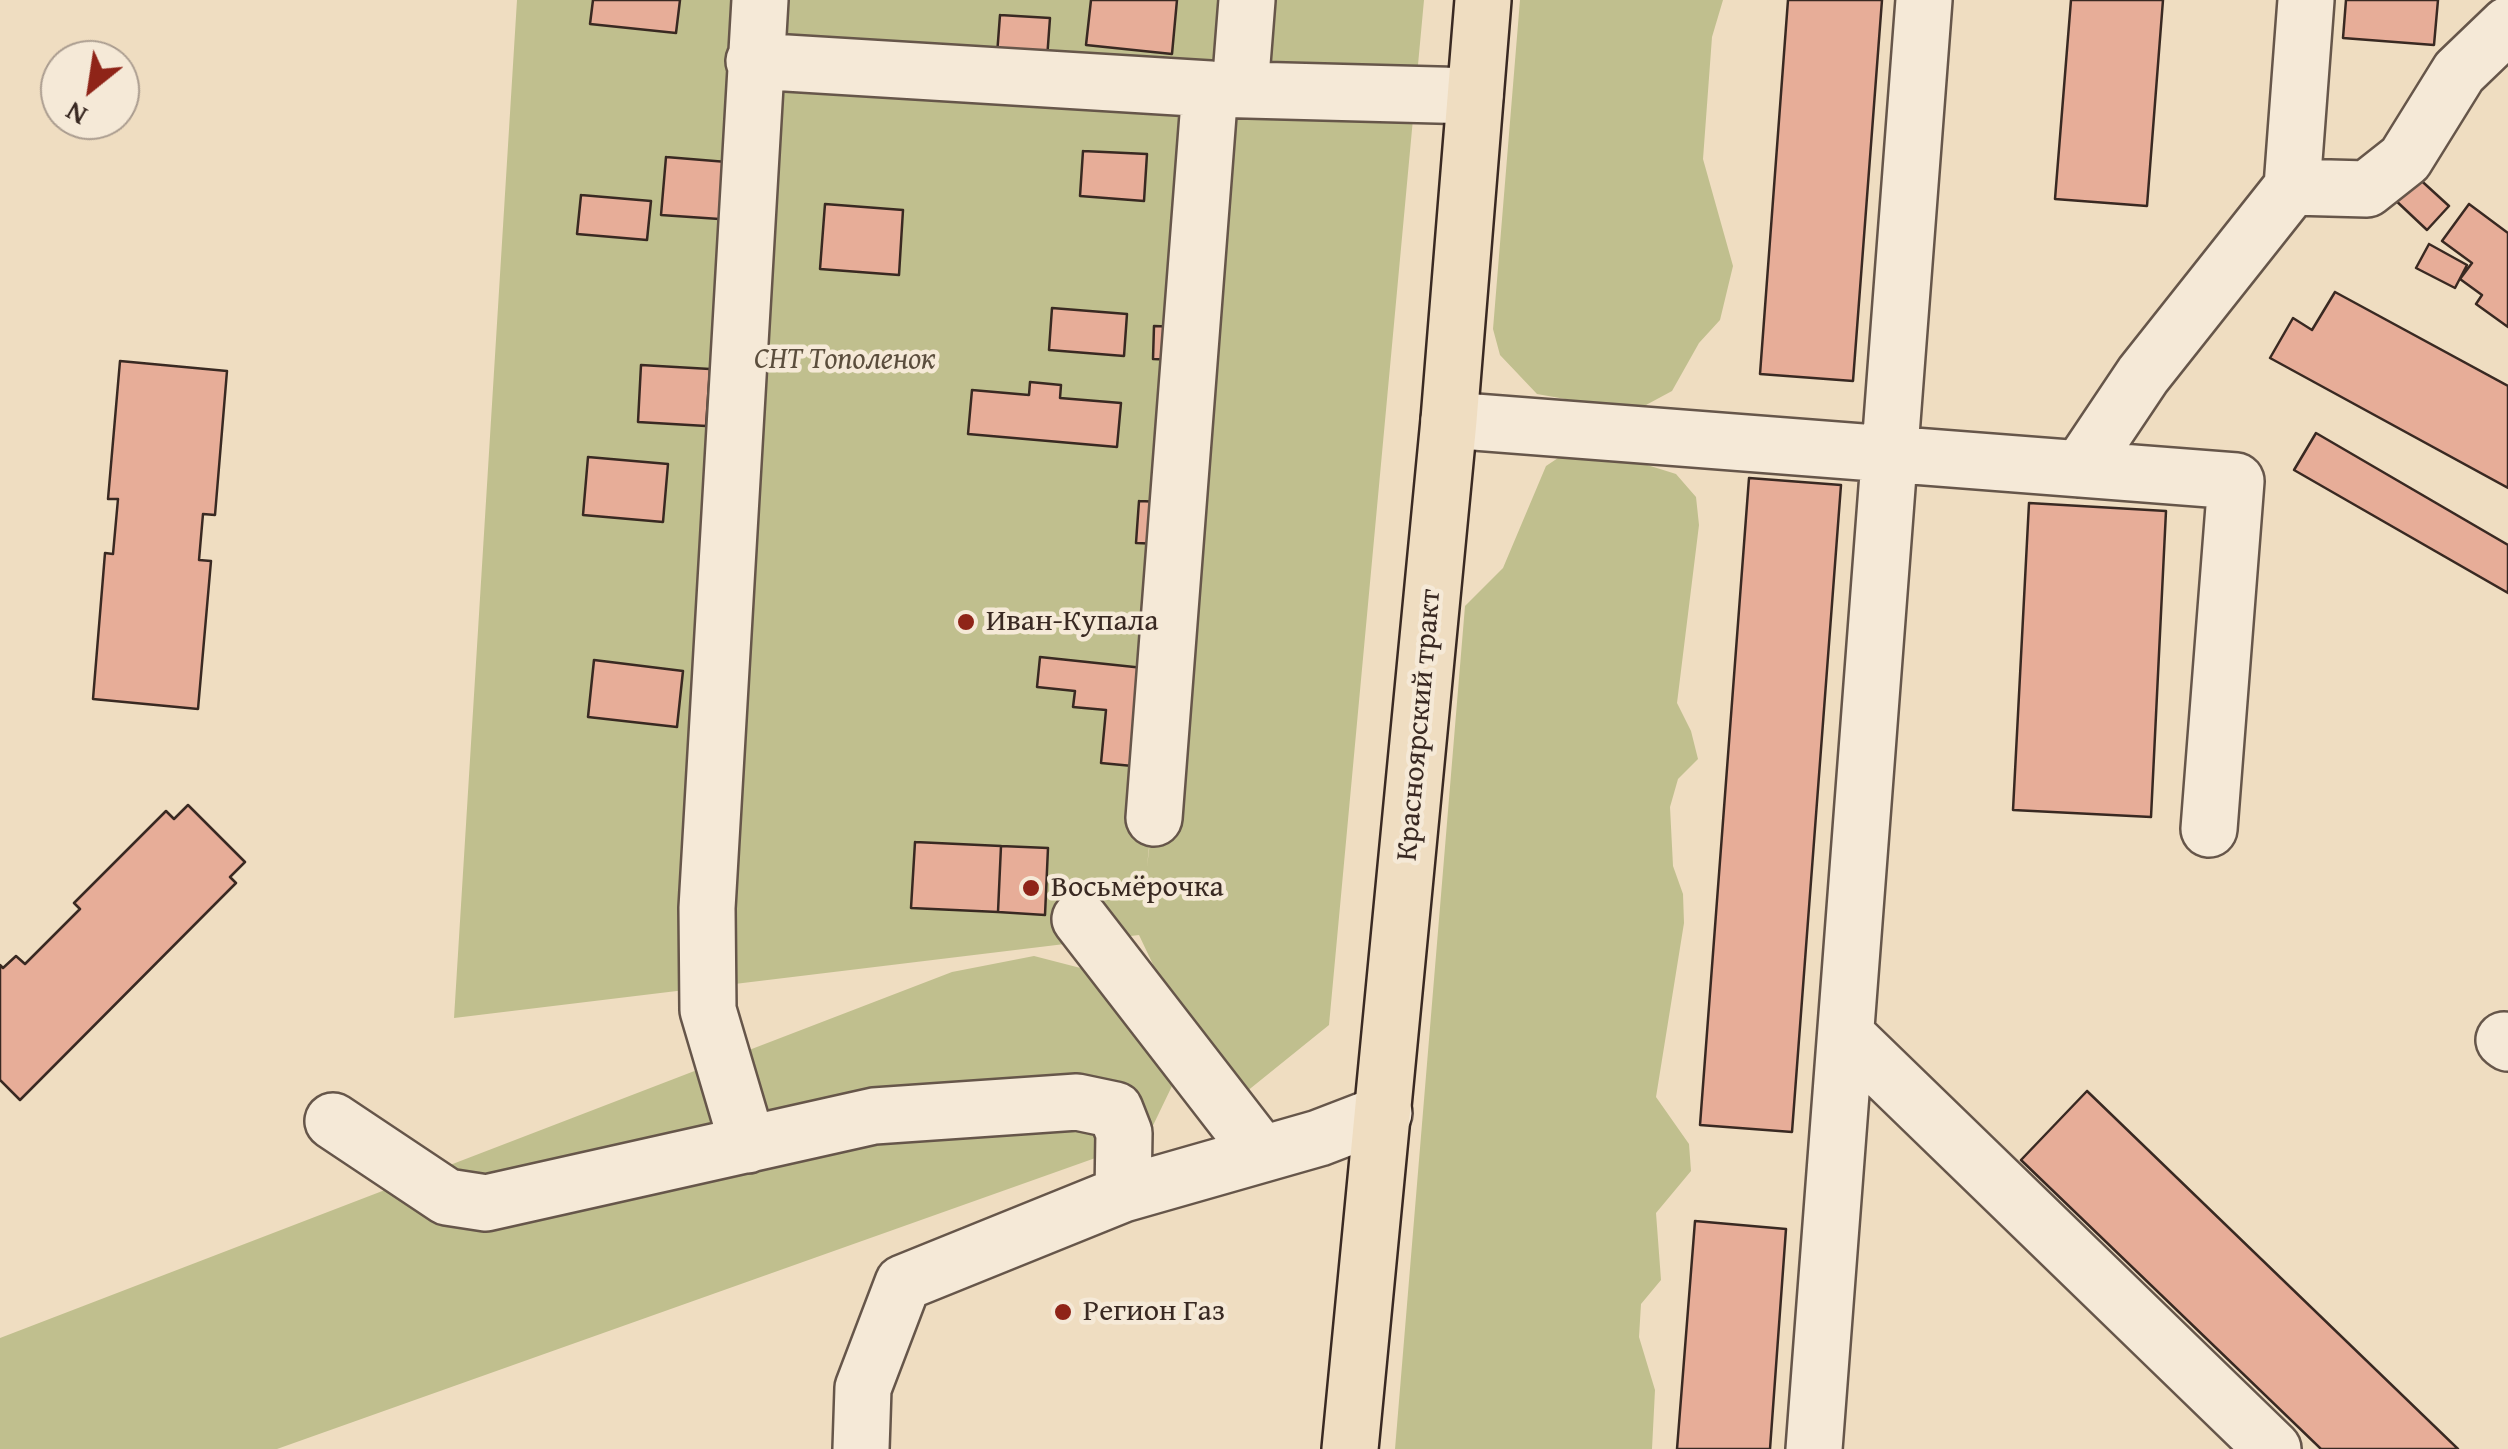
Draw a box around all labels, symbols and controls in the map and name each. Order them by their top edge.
north arrow [40,40,140,140]
text: N [57,92,94,137]
park label: СНТ Тополенок [754,342,936,378]
street label: Красноярский тракт [1390,588,1450,862]
place label: Иван-Купала [986,604,1159,640]
marker: Иван-Купала [955,611,977,633]
place label: Восьмёрочка [1051,870,1224,906]
marker: Восьмёрочка [1020,877,1042,899]
place label: Регион Газ [1083,1294,1225,1330]
marker: Регион Газ [1052,1301,1074,1323]

